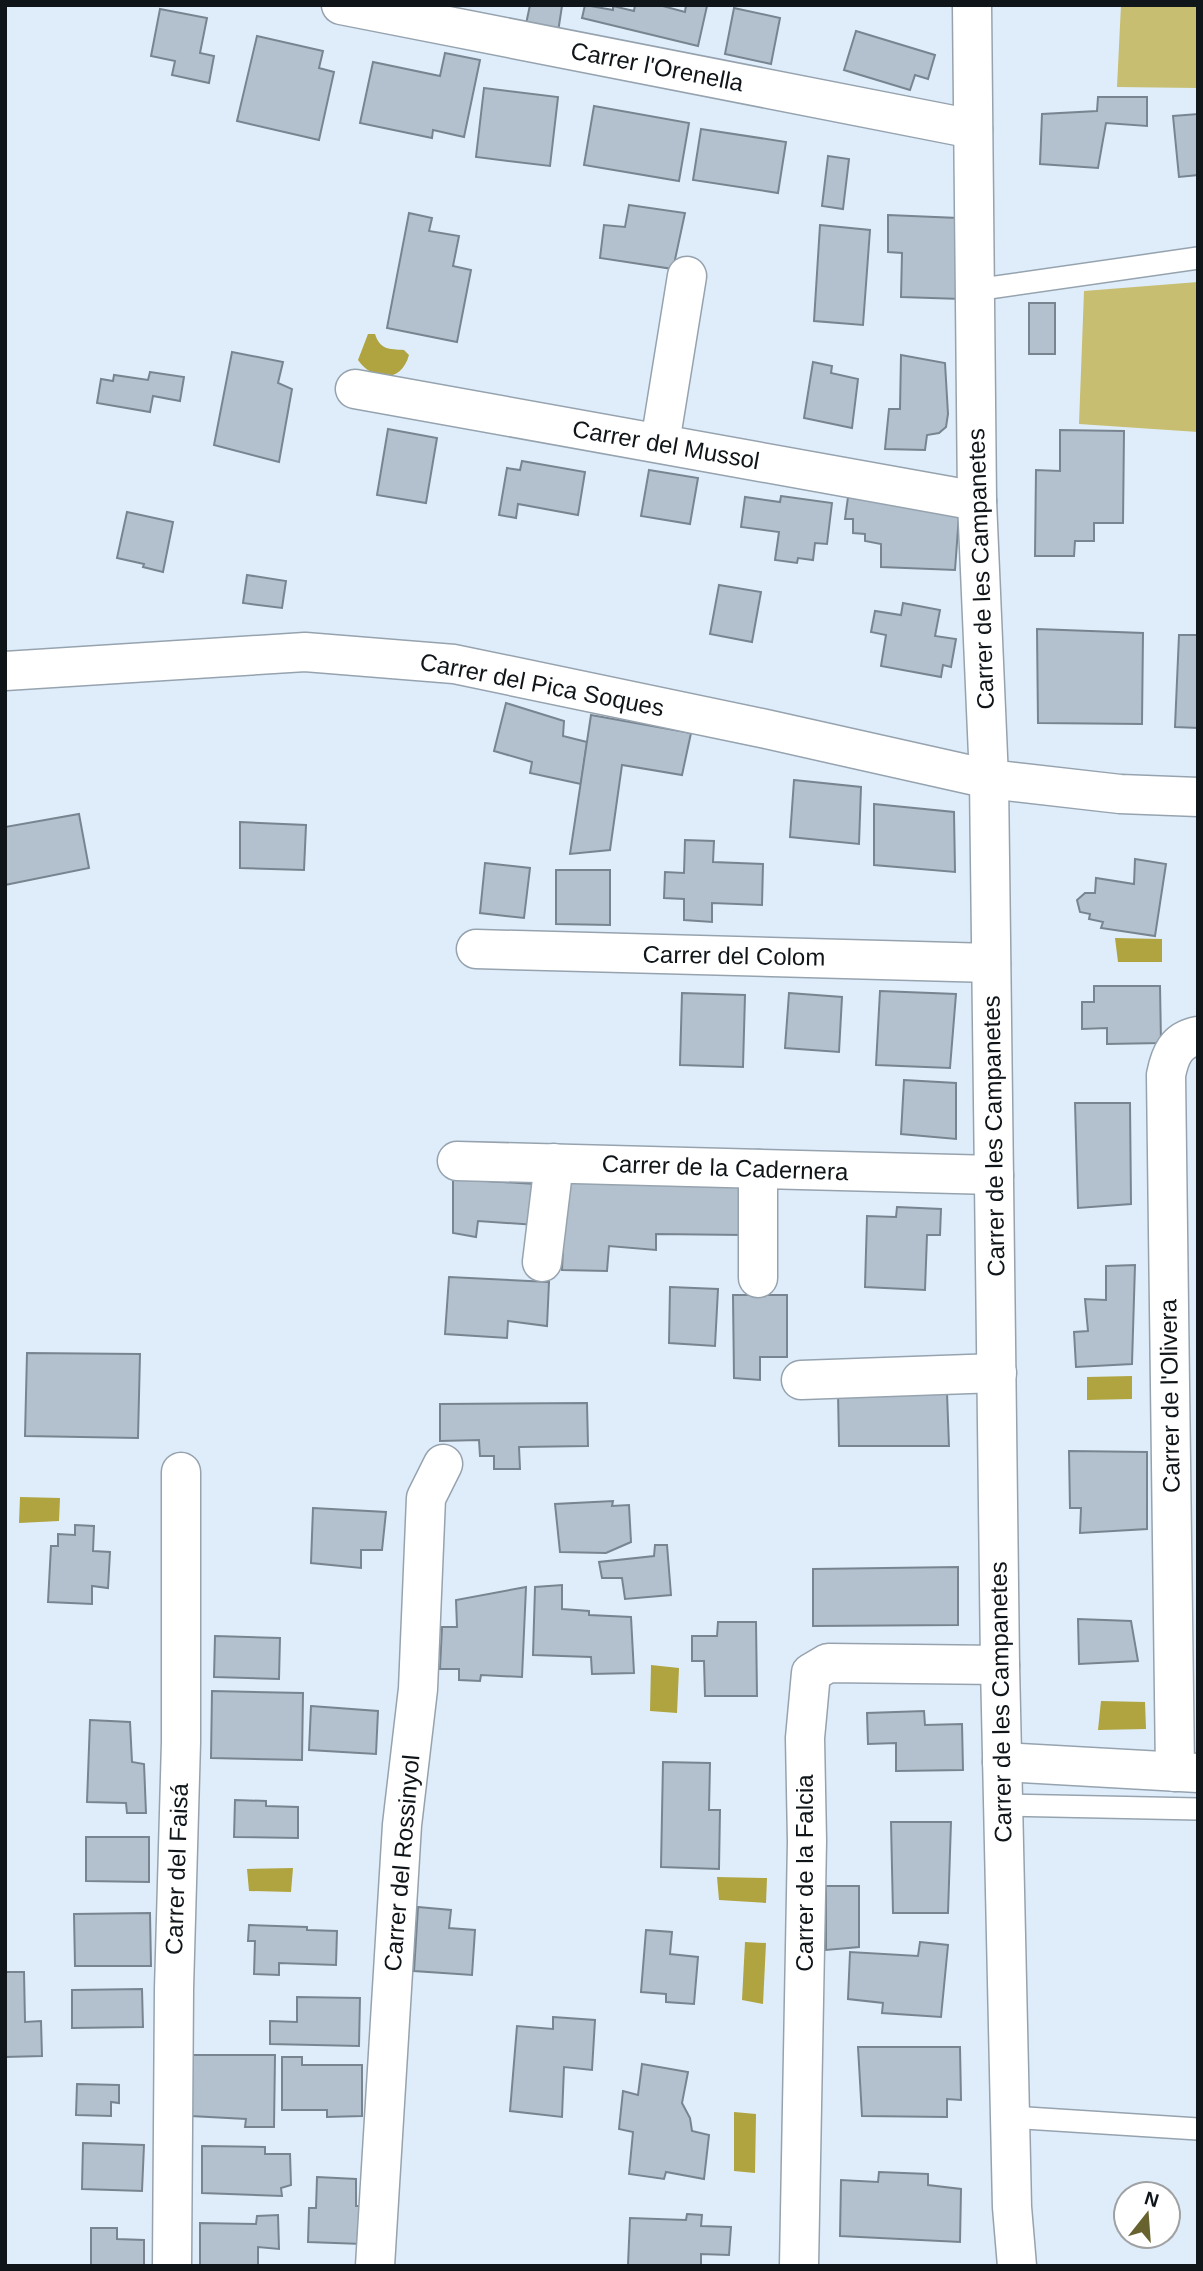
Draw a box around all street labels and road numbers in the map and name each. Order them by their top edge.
street label: Carrer l'Orenella [568,37,746,97]
street label: Carrer del Mussol [570,415,762,474]
street label: Carrer de les Campanetes [962,428,999,710]
street label: Carrer del Pica Soques [418,648,666,721]
street label: Carrer del Colom [642,940,826,971]
street label: Carrer de les Campanetes [978,995,1009,1277]
street label: Carrer de la Cadernera [601,1150,849,1185]
street label: Carrer de l'Olivera [1154,1298,1185,1493]
street label: Carrer de les Campanetes [985,1561,1016,1843]
street label: Carrer del Rossinyol [379,1753,424,1972]
street label: Carrer de la Falcia [791,1774,818,1972]
street label: Carrer del Faisá [160,1782,193,1955]

